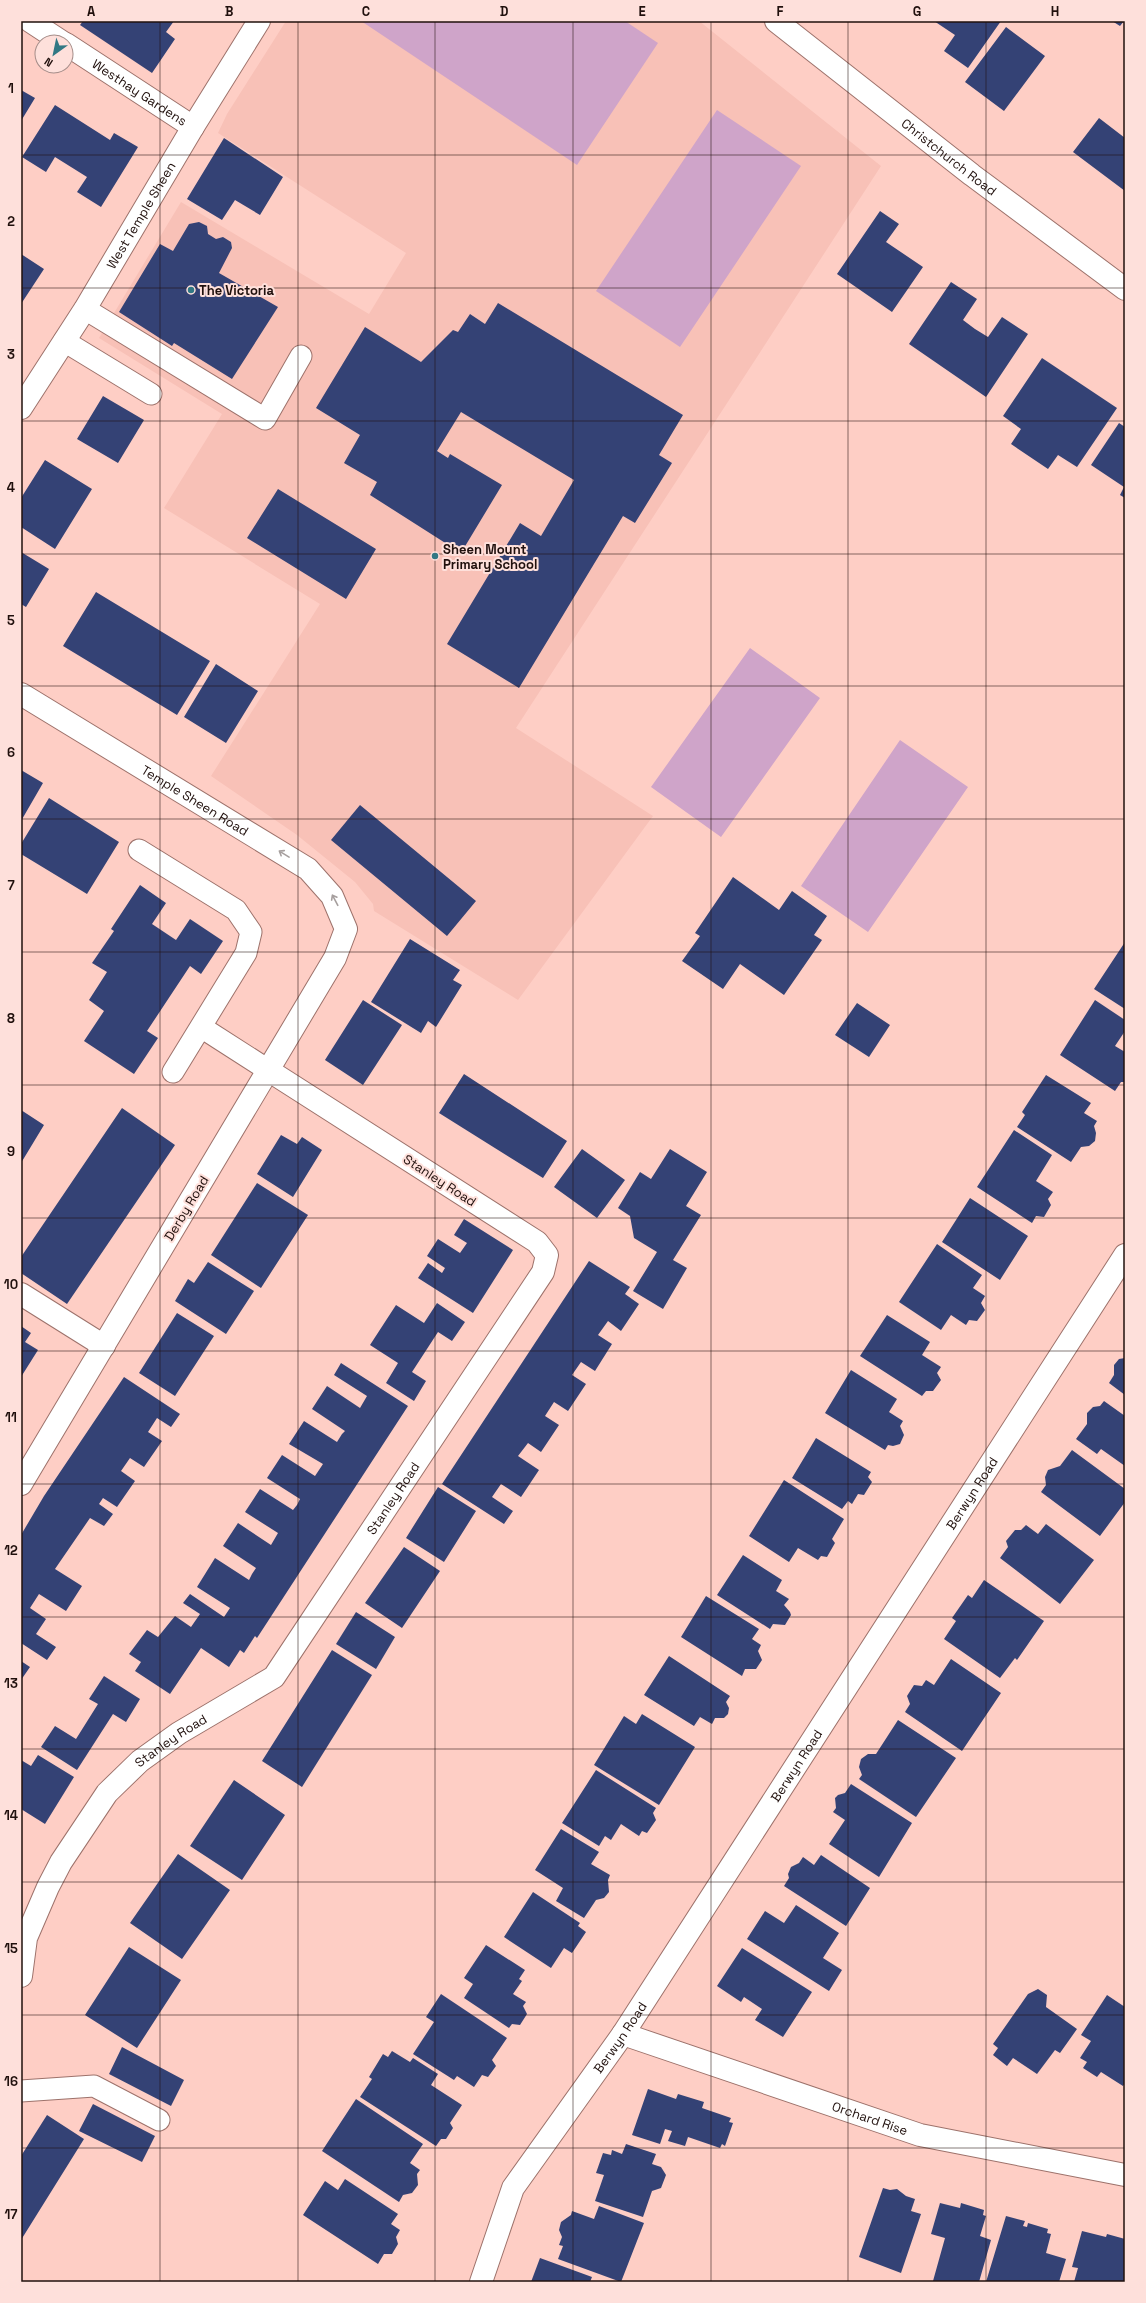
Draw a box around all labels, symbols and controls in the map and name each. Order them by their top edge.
text: A [87,3,96,20]
text: B [225,3,234,20]
text: C [362,3,370,20]
text: D [500,3,509,20]
text: E [638,3,646,20]
text: F [777,3,784,20]
text: G [913,3,921,20]
text: H [1051,3,1059,20]
north arrow [34,34,74,74]
text: N [42,55,55,70]
street label: Westhay Gardens [89,55,190,130]
text: 1 [8,80,14,97]
street label: Christchurch Road [898,115,1000,199]
street label: West Temple Sheen [103,159,180,272]
text: 2 [7,213,15,230]
place label: The Victoria [199,282,274,299]
marker: The Victoria [186,285,196,295]
text: 3 [7,346,15,363]
text: 4 [7,479,15,496]
place label: Sheen Mount Primary School [443,541,537,573]
marker: Sheen Mount Primary School [430,551,440,561]
text: 5 [7,612,15,629]
text: 6 [7,744,15,761]
street label: Temple Sheen Road [138,761,252,840]
one-way arrow [278,850,290,858]
text: 7 [7,877,15,894]
one-way arrow [330,895,338,907]
text: 8 [7,1010,15,1027]
text: 9 [7,1143,15,1160]
street label: Stanley Road [400,1151,479,1210]
street label: Derby Road [160,1173,212,1244]
text: 10 [4,1276,18,1293]
text: 11 [5,1409,17,1426]
street label: Berwyn Road [942,1454,1002,1533]
street label: Stanley Road [363,1459,423,1538]
text: 12 [4,1542,18,1559]
text: 13 [4,1675,18,1692]
street label: Stanley Road [131,1710,210,1771]
street label: Berwyn Road [767,1726,826,1805]
text: 14 [4,1807,18,1824]
text: 15 [4,1940,18,1957]
street label: Berwyn Road [590,1999,651,2077]
text: 16 [4,2073,18,2090]
street label: Orchard Rise [830,2098,910,2139]
text: 17 [4,2206,18,2223]

